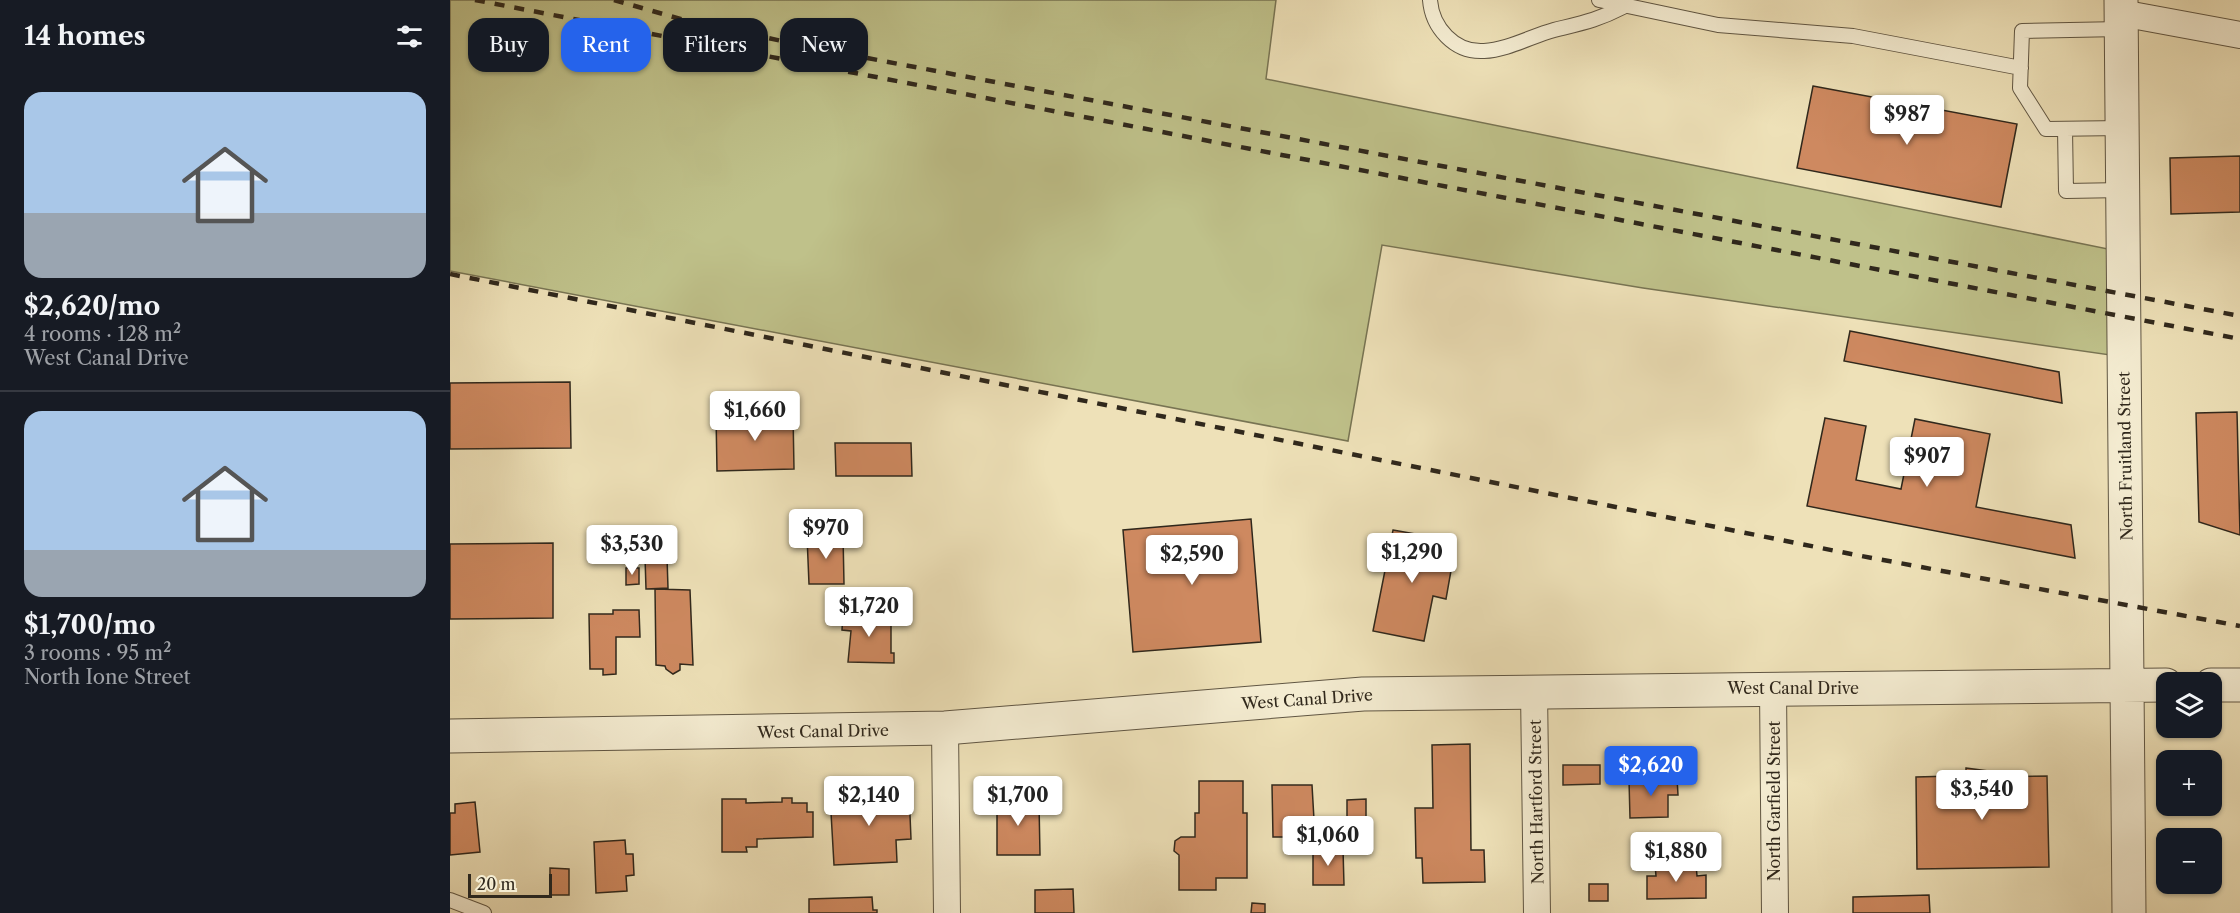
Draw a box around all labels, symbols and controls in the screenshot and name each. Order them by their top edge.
chip: Buy [468,18,549,72]
chip: Rent [561,18,651,72]
chip: Filters [663,18,768,72]
chip: New [780,18,868,72]
text: 14 homes [24,20,146,52]
icon: filters [393,20,426,53]
pin: $987 [1871,95,1943,146]
text: $987 [1884,102,1930,126]
icon: home [171,131,279,239]
text: $2,620/mo [24,290,160,322]
text: 4 rooms · 128 m² [24,322,181,346]
text: West Canal Drive [24,346,189,370]
street label: North Fruitland Street [2114,371,2136,541]
pin: $1,660 [706,391,804,442]
text: $1,660 [724,398,786,422]
pin: $907 [1891,437,1963,488]
text: $907 [1904,444,1950,468]
icon: home [171,450,279,558]
pin: $970 [790,509,862,560]
text: $970 [803,516,849,540]
pin: $3,530 [583,525,681,576]
text: $3,530 [600,532,664,556]
pin: $1,290 [1363,533,1461,584]
pin: $2,590 [1143,535,1241,586]
text: $1,290 [1381,540,1443,564]
text: $2,590 [1160,542,1224,566]
pin: $1,720 [820,587,918,638]
text: $1,720 [839,594,899,618]
text: $1,700/mo [24,609,155,641]
text: 3 rooms · 95 m² [24,641,171,665]
text: North Ione Street [24,665,191,689]
map controls [2156,672,2222,894]
button: layers [2156,672,2222,738]
street label: West Canal Drive [1726,678,1859,698]
street label: West Canal Drive [1240,684,1373,714]
street label: North Hartford Street [1525,719,1547,885]
street label: West Canal Drive [756,720,889,742]
street label: North Garfield Street [1764,720,1784,881]
pin: $2,620 [1602,746,1700,797]
button: + [2156,750,2222,816]
text: $2,620 [1619,753,1683,777]
pin: $3,540 [1933,770,2031,821]
pin: $2,140 [820,776,918,827]
pin: $1,700 [969,776,1067,827]
text: $3,540 [1950,777,2014,801]
text: $2,140 [838,783,900,807]
text: $1,700 [987,783,1049,807]
pin: $1,060 [1279,816,1377,867]
text: $1,060 [1297,823,1359,847]
button: − [2156,828,2222,894]
pin: $1,880 [1627,832,1725,883]
text: $1,880 [1644,839,1708,863]
scale bar [468,871,552,898]
text: 20 m [477,874,516,894]

